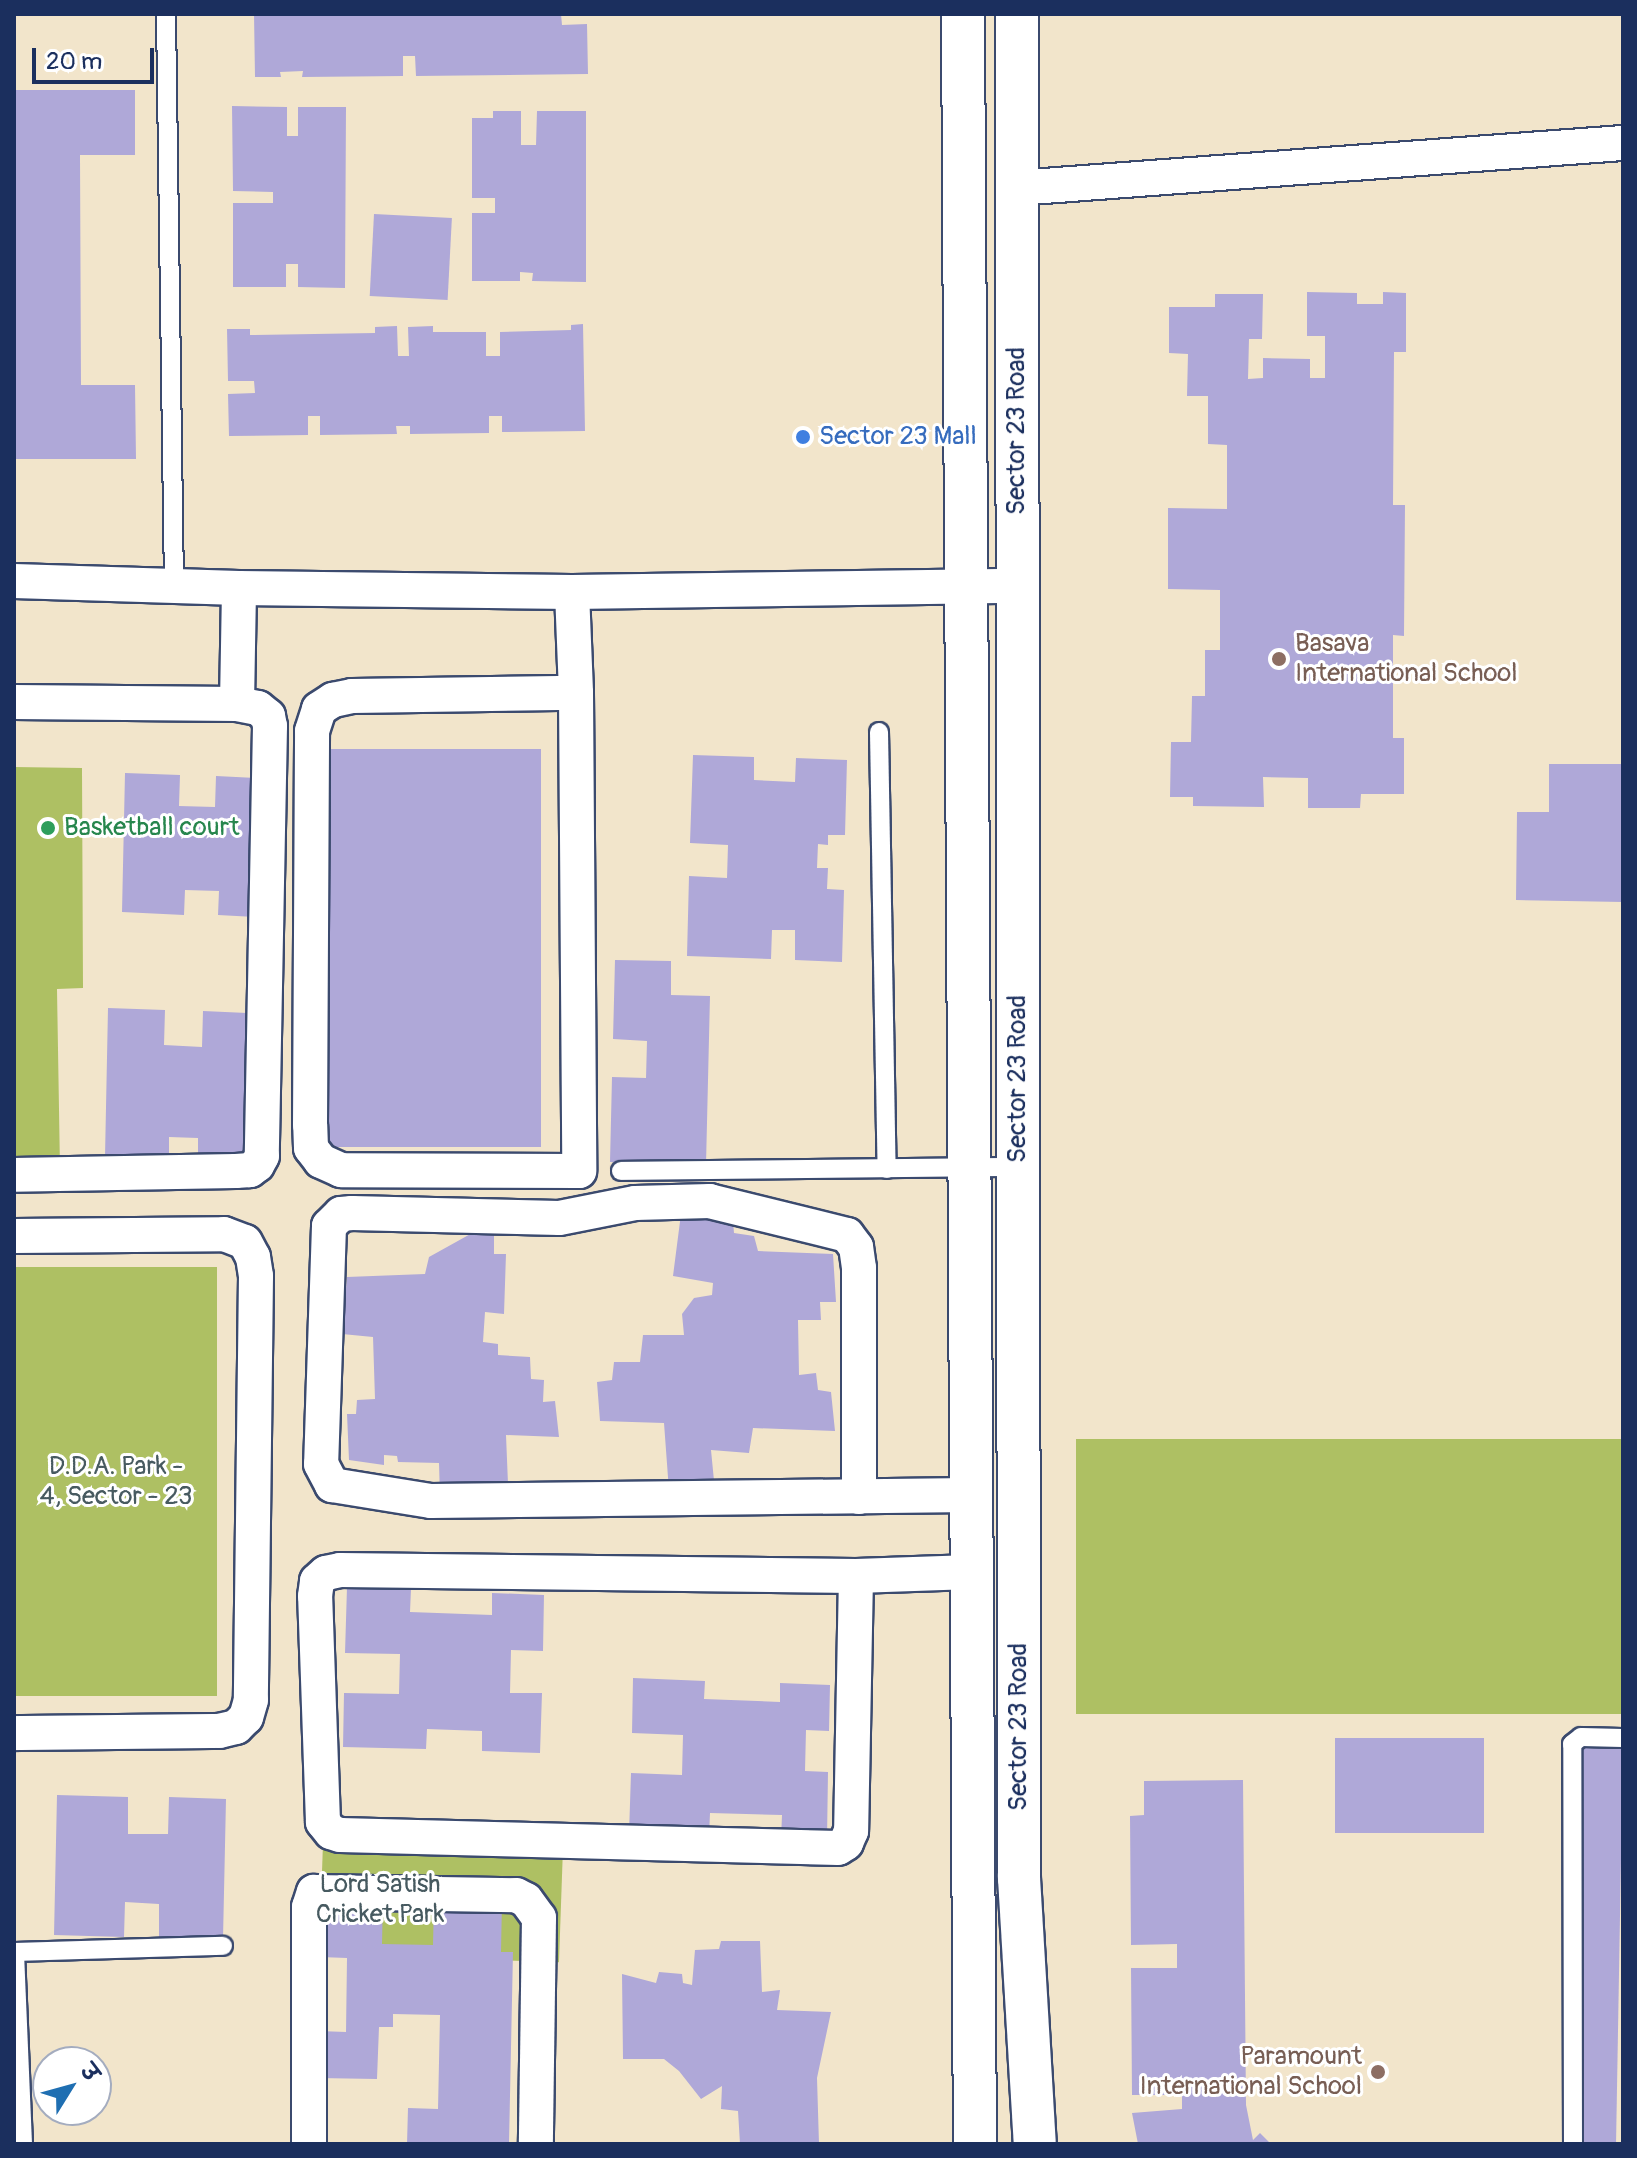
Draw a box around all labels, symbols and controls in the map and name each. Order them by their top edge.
scale bar [36,32,158,82]
text: 20 m [46,47,102,76]
street label: Sector 23 Road [1001,347,1033,515]
place label: Sector 23 Mall [819,421,977,453]
marker: Sector 23 Mall [794,428,812,446]
place label: Basava International School [1295,628,1518,690]
marker: Basava International School [1270,650,1288,668]
place label: Basketball court [64,812,239,844]
marker: Basketball court [39,819,57,837]
street label: Sector 23 Road [1002,995,1034,1163]
park label: D.D.A. Park - 4, Sector - 23 [40,1451,192,1512]
street label: Sector 23 Road [1003,1643,1035,1811]
park label: Lord Satish Cricket Park [316,1869,444,1930]
place label: Paramount International School [1139,2041,1362,2102]
north arrow [32,2046,112,2126]
text: उ [74,2058,105,2087]
marker: Paramount International School [1369,2063,1387,2081]

